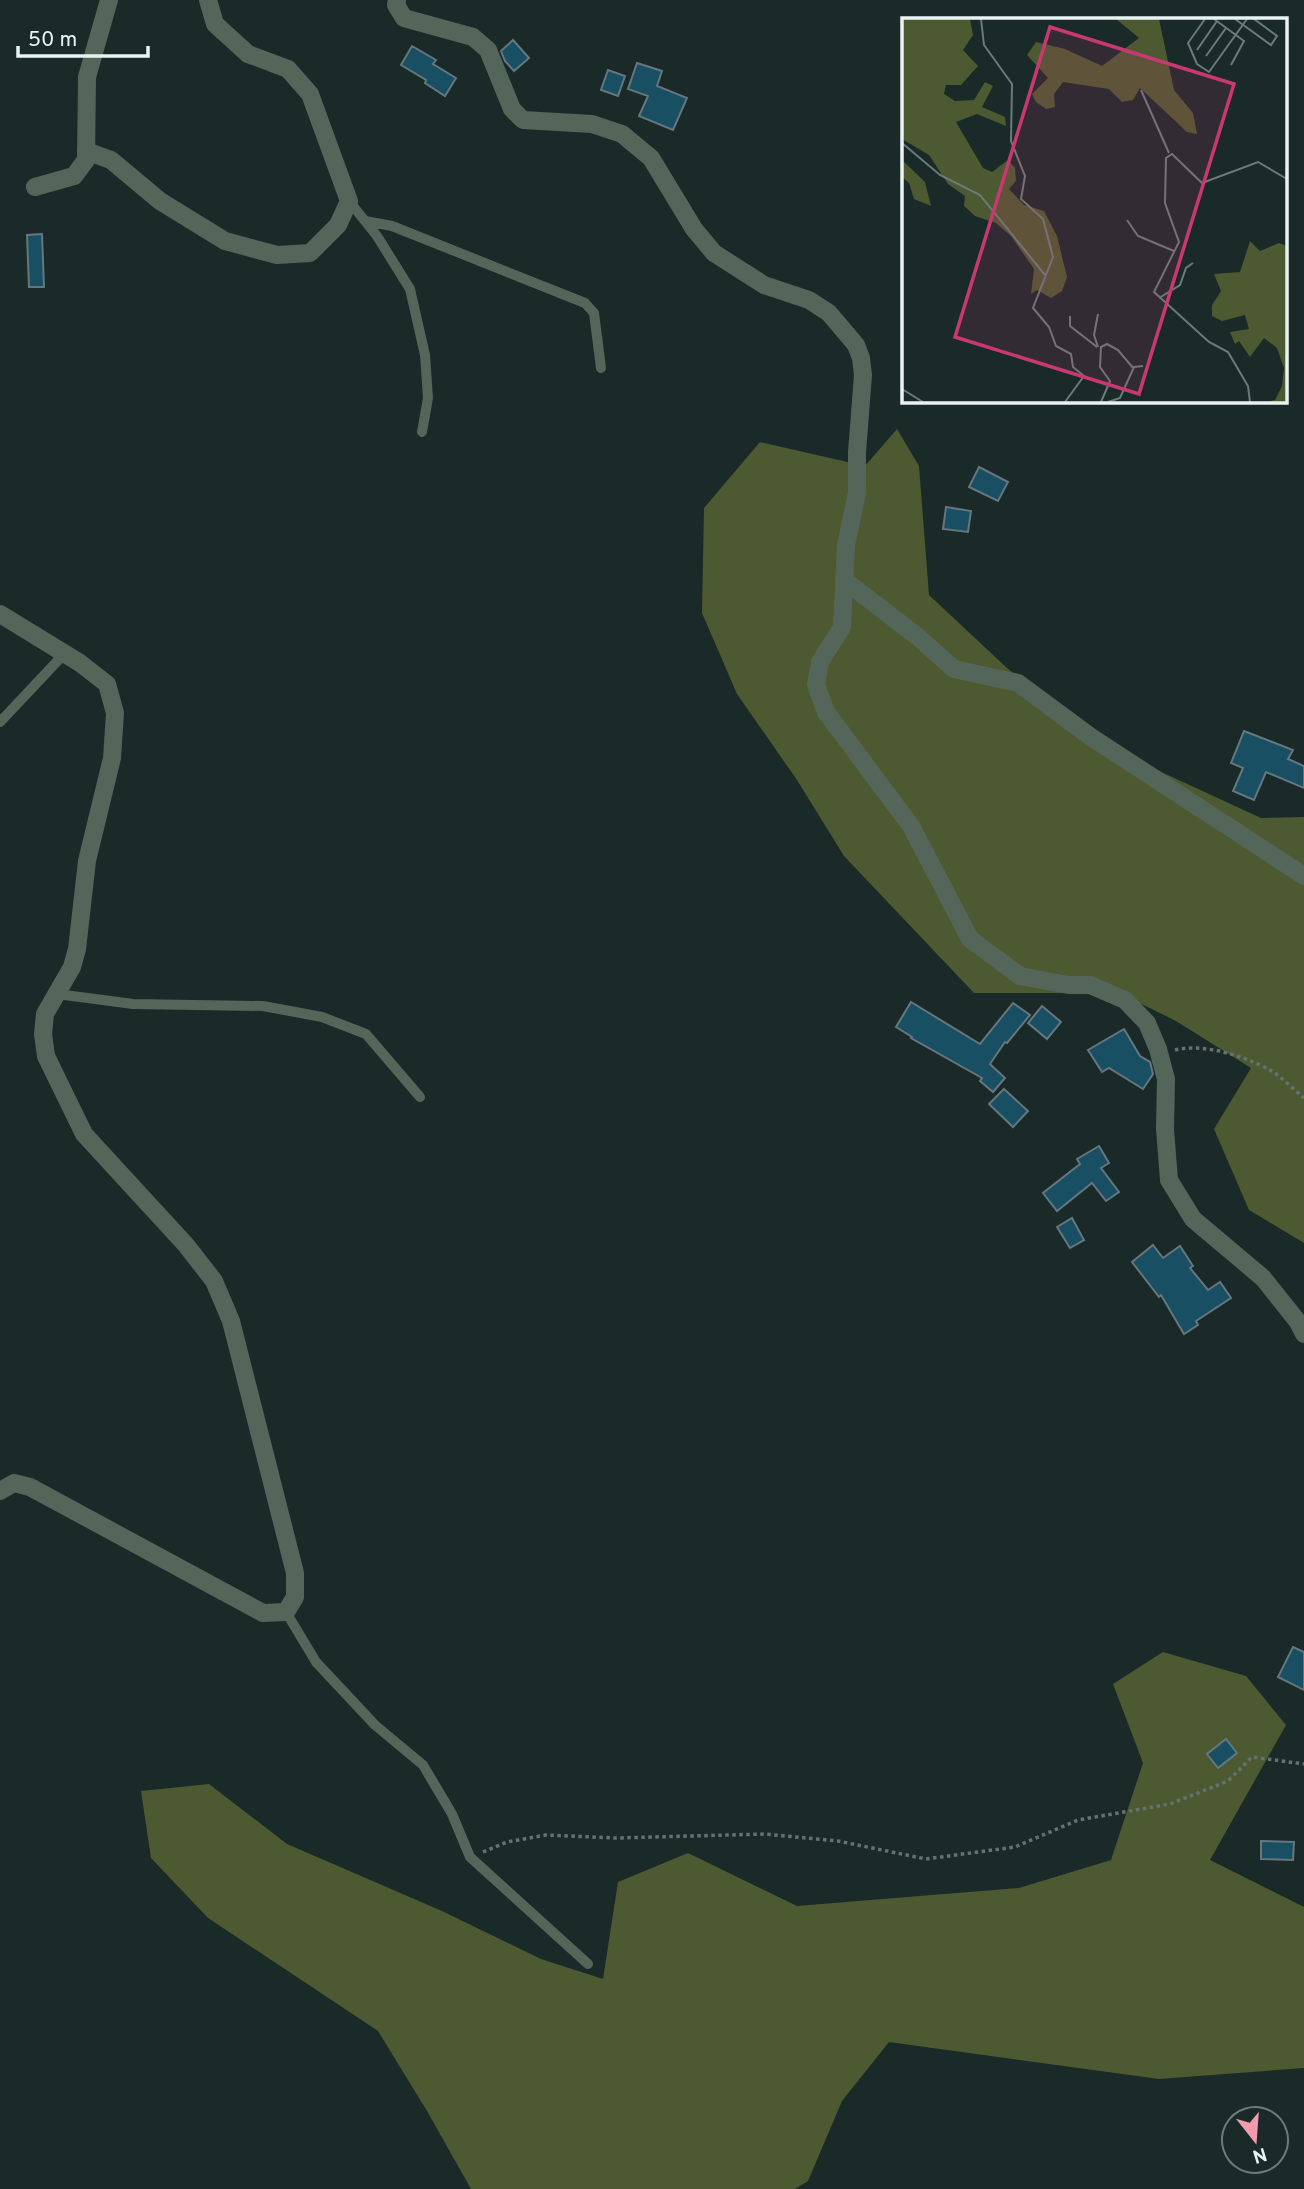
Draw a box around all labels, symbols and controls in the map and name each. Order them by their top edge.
scale bar [18,14,147,58]
inset map [902,18,1286,402]
text: 50 m [28,27,77,54]
north arrow [1220,2105,1290,2175]
text: N [1249,2141,1269,2168]

